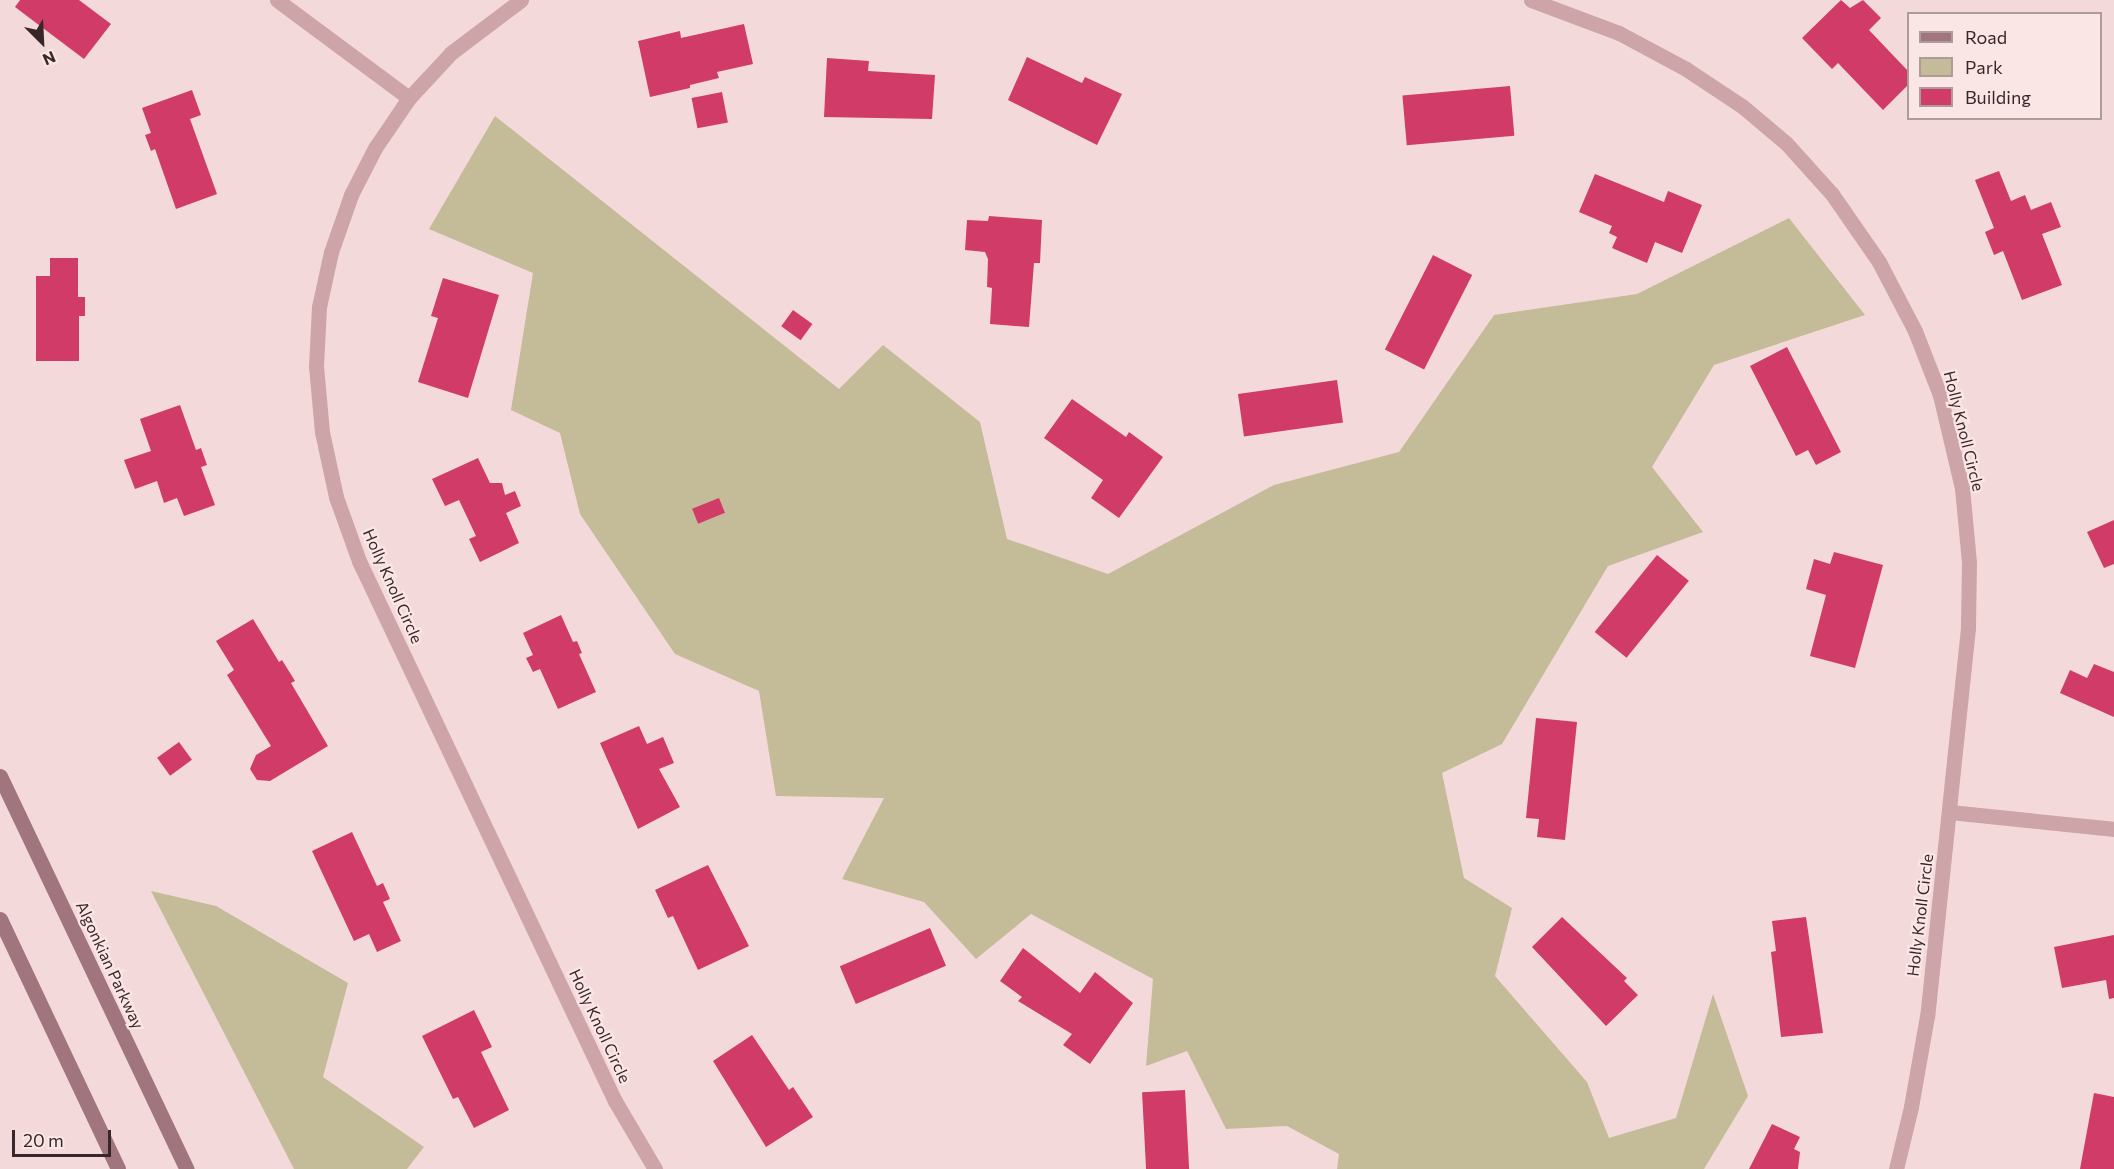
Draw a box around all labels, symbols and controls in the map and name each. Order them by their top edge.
north arrow [12,12,72,72]
legend [1907,12,2102,120]
text: Road [1965,26,2007,48]
text: N [40,48,59,70]
text: Park [1965,56,2003,78]
text: Building [1965,86,2031,108]
street label: Holly Knoll Circle [1940,369,1988,493]
street label: Holly Knoll Circle [359,526,427,646]
street label: Holly Knoll Circle [1903,853,1937,977]
street label: Algonkian Parkway [72,898,148,1032]
street label: Holly Knoll Circle [565,966,635,1086]
scale bar [15,1118,114,1156]
text: 20 m [23,1129,64,1151]

